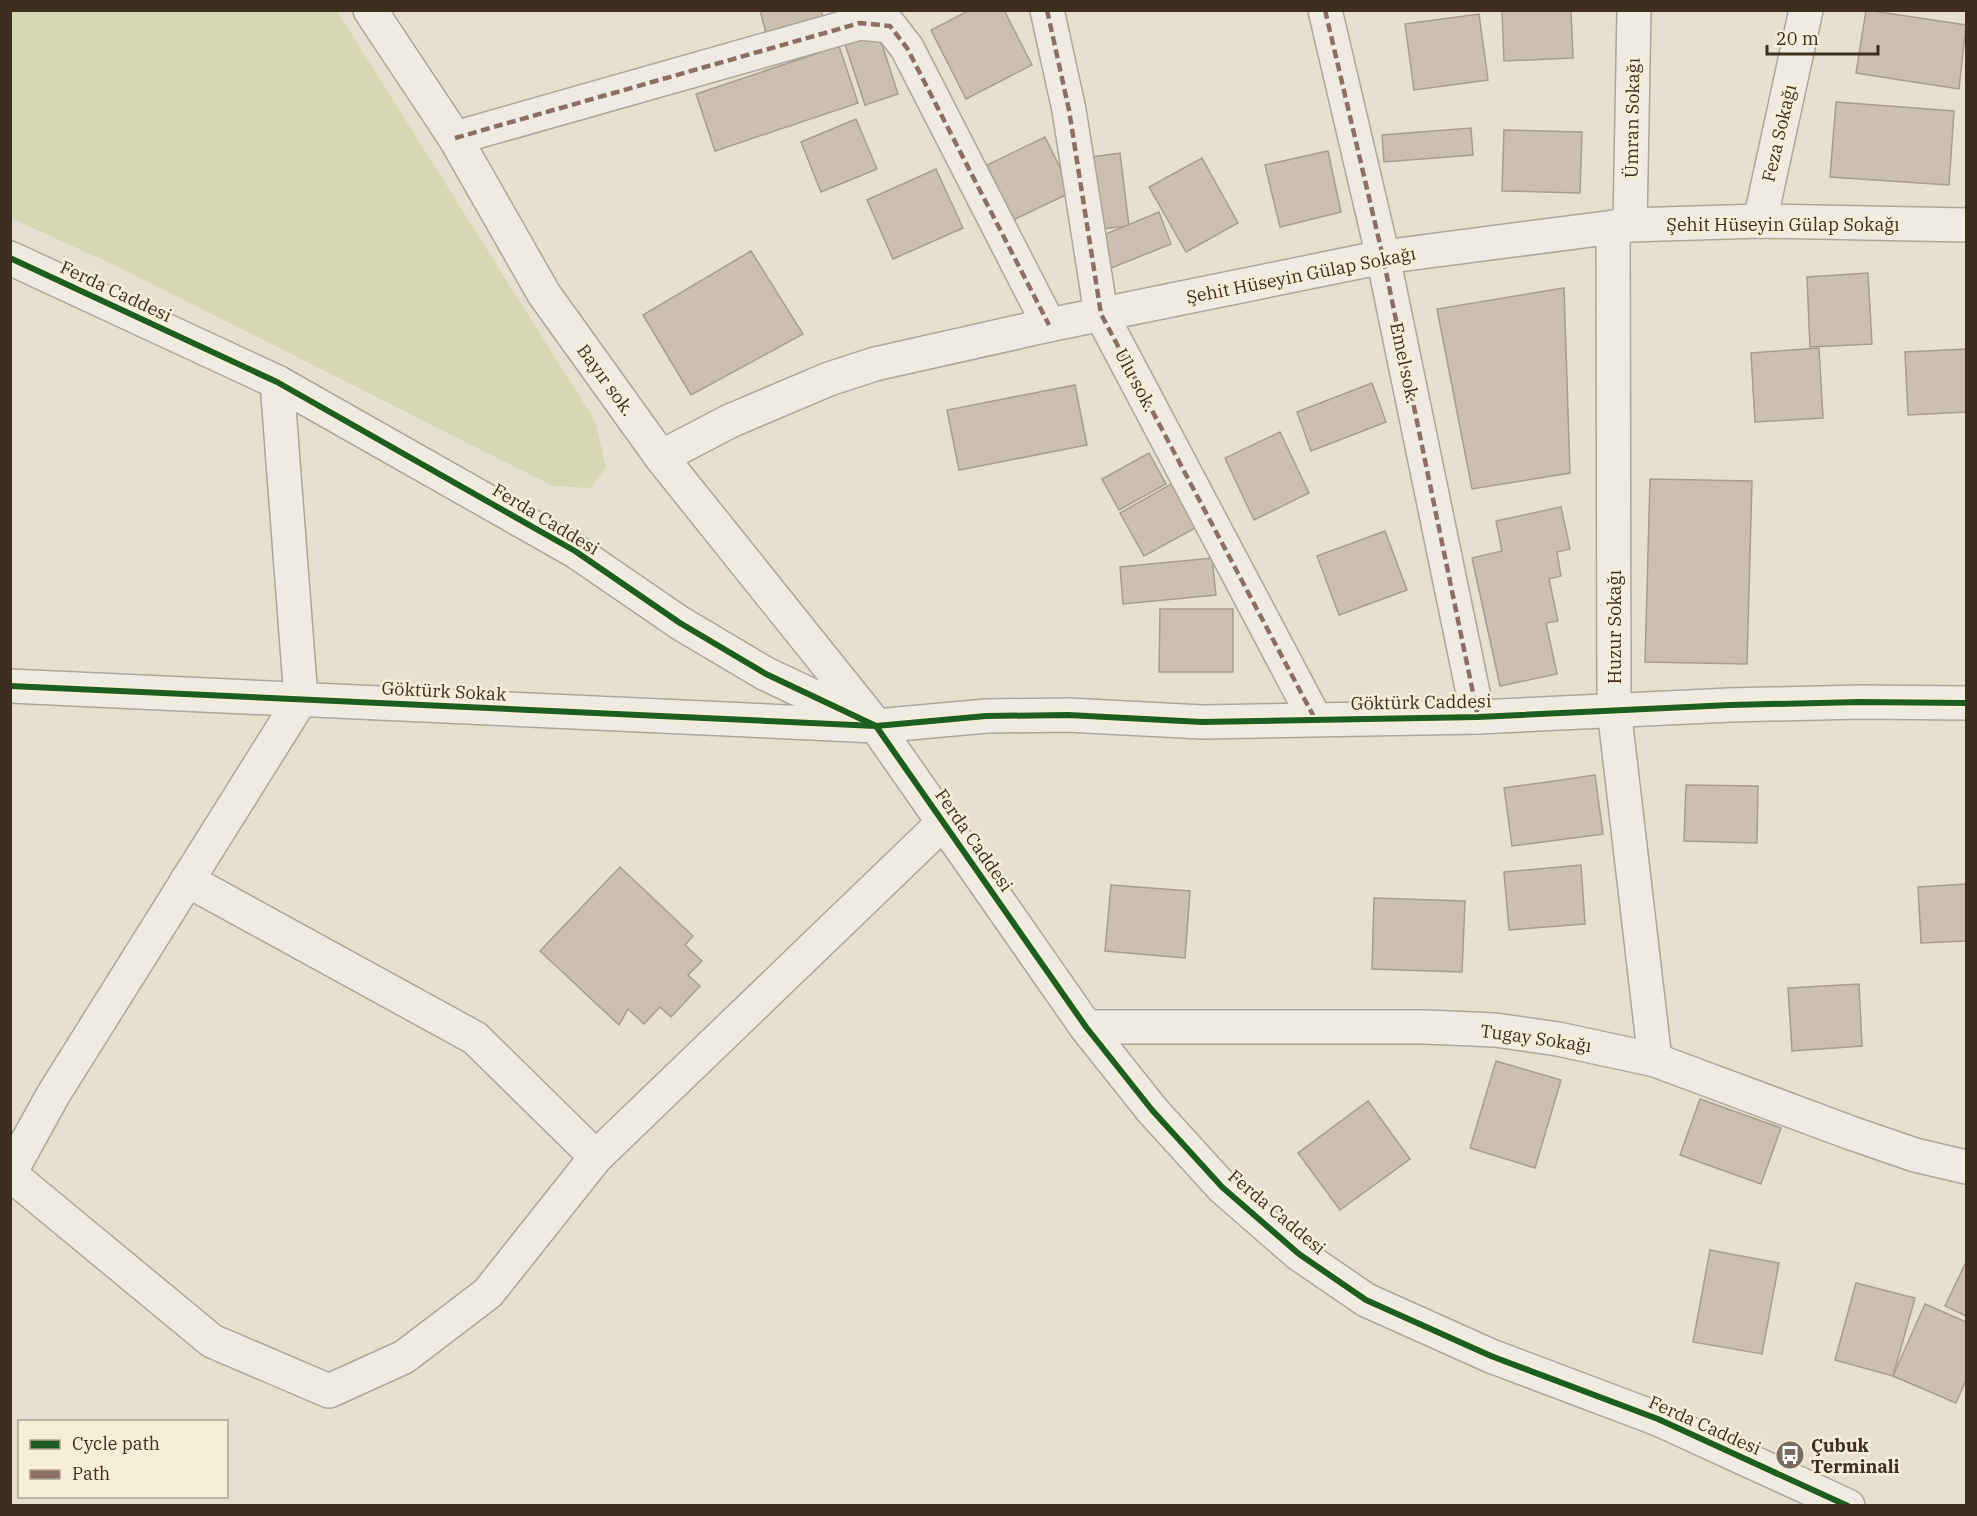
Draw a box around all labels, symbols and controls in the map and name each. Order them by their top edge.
scale bar [1767,18,1878,56]
text: 20 m [1776,27,1819,50]
street label: Ümran Sokağı [1619,57,1645,178]
street label: Feza Sokağı [1757,81,1801,184]
street label: Şehit Hüseyin Gülap Sokağı [1666,213,1900,236]
street label: Şehit Hüseyin Gülap Sokağı [1184,241,1418,309]
street label: Ferda Caddesi [57,255,176,327]
street label: Emel sok. [1385,320,1425,406]
street label: Bayır sok. [572,339,640,421]
street label: Ulu sok. [1110,344,1162,416]
street label: Ferda Caddesi [488,478,604,560]
street label: Huzur Sokağı [1603,570,1626,684]
street label: Göktürk Sokak [381,676,508,706]
street label: Göktürk Caddesi [1350,689,1492,715]
street label: Ferda Caddesi [930,784,1018,896]
street label: Tugay Sokağı [1479,1019,1593,1057]
street label: Ferda Caddesi [1223,1164,1331,1260]
street label: Ferda Caddesi [1645,1390,1765,1460]
legend [18,1420,228,1498]
text: Cycle path [72,1432,160,1455]
place label: Çubuk Terminali [1811,1434,1900,1478]
bus stop icon: Çubuk Terminali [1774,1439,1806,1471]
text: Path [72,1462,110,1485]

